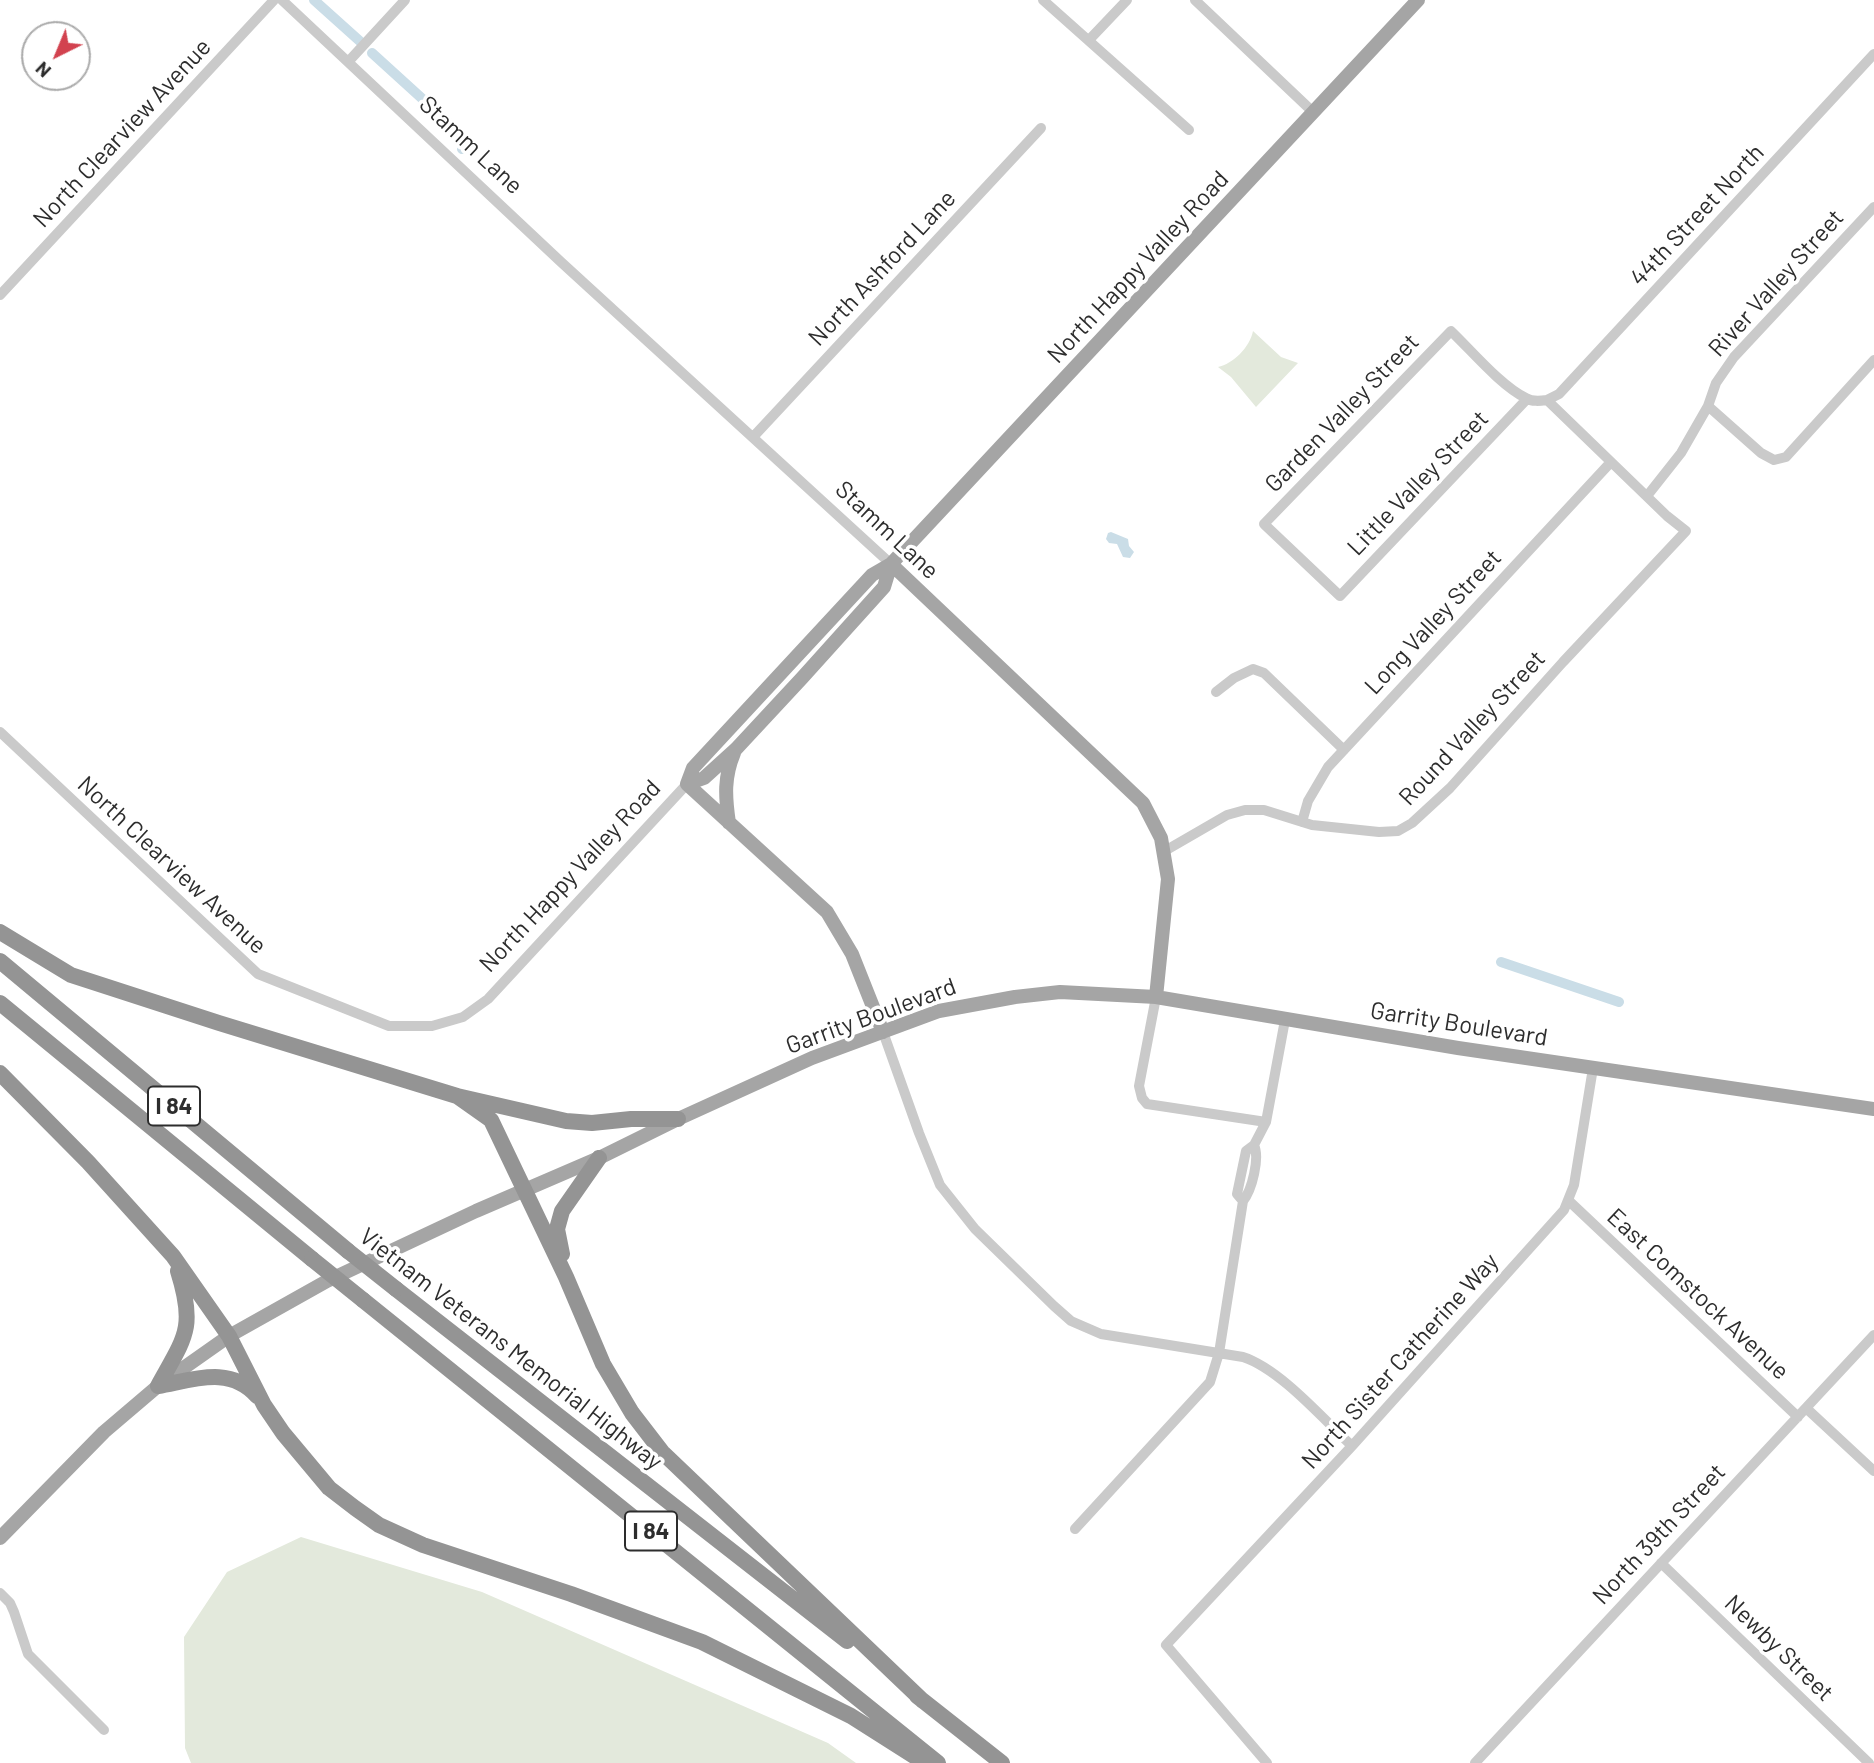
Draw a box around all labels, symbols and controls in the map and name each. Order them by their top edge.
north arrow [21,21,91,91]
street label: North Clearview Avenue [27,33,217,233]
street label: Stamm Lane [413,90,529,200]
street label: 44th Street North [1624,138,1770,292]
street label: North Happy Valley Road [1041,165,1235,369]
street label: North Ashford Lane [802,184,962,352]
street label: River Valley Street [1702,203,1850,363]
street label: Garden Valley Street [1259,328,1425,498]
street label: Little Valley Street [1341,404,1495,562]
street label: Stamm Lane [829,475,945,585]
street label: Long Valley Street [1359,544,1507,700]
street label: Round Valley Street [1393,645,1551,811]
street label: North Clearview Avenue [72,770,272,960]
street label: North Happy Valley Road [473,774,667,978]
street label: Garrity Boulevard [782,972,960,1060]
street label: Garrity Boulevard [1368,996,1550,1052]
road number: I 84 [148,1086,200,1126]
street label: East Comstock Avenue [1601,1202,1795,1386]
street label: Vietnam Veterans Memorial Highway [354,1222,668,1476]
street label: North Sister Catherine Way [1295,1247,1505,1475]
street label: North 39th Street [1587,1458,1731,1610]
road number: I 84 [625,1512,677,1550]
street label: Newby Street [1719,1589,1839,1707]

